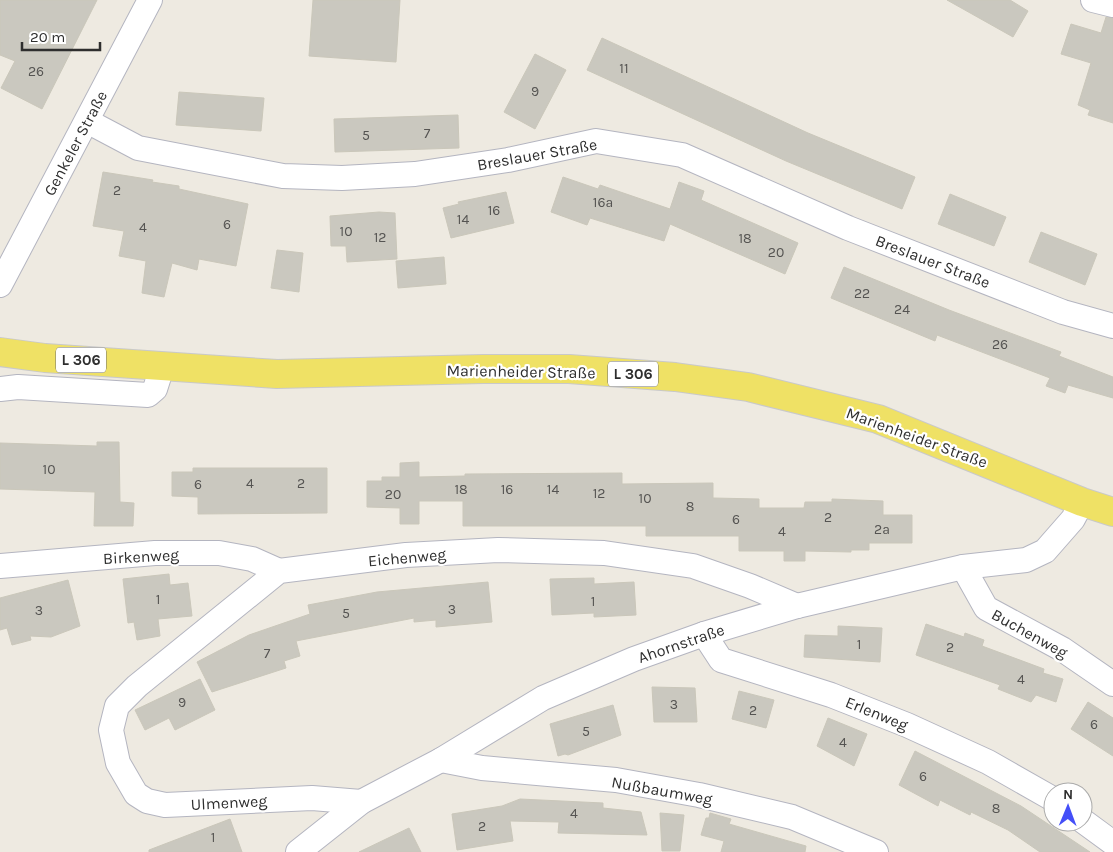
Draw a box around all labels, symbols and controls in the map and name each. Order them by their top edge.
scale bar [22,20,100,52]
text: 20 m [30,28,65,46]
house number: 11 [619,60,629,77]
house number: 26 [28,63,44,80]
house number: 9 [531,83,539,100]
street label: Genkeler Straße [40,88,111,199]
house number: 7 [424,125,431,142]
house number: 5 [362,127,370,144]
street label: Breslauer Straße [476,135,599,174]
house number: 2 [113,182,121,199]
house number: 16a [593,194,613,211]
house number: 16 [488,202,500,219]
house number: 14 [457,211,469,228]
house number: 6 [223,216,231,233]
house number: 4 [139,219,147,236]
house number: 10 [340,223,352,240]
house number: 12 [374,229,386,246]
house number: 18 [738,230,752,247]
street label: Breslauer Straße [873,231,993,292]
house number: 20 [768,244,784,261]
house number: 22 [854,285,870,302]
house number: 24 [894,301,910,318]
house number: 26 [992,336,1008,353]
road number: L 306 [56,348,106,372]
street label: Marienheider Straße [446,361,596,382]
road number: L 306 [608,362,658,386]
street label: Marienheider Straße [844,403,990,472]
house number: 10 [43,461,55,478]
house number: 4 [246,475,254,492]
house number: 2 [297,475,305,492]
house number: 6 [194,476,202,493]
house number: 18 [454,481,468,498]
house number: 16 [501,481,513,498]
house number: 14 [547,481,559,498]
house number: 12 [593,485,605,502]
house number: 20 [385,486,401,503]
house number: 10 [639,490,651,507]
house number: 8 [686,498,694,515]
house number: 2 [824,509,832,526]
house number: 6 [732,511,740,528]
house number: 2a [874,521,890,538]
house number: 4 [778,523,786,540]
street label: Birkenweg [102,545,180,568]
street label: Eichenweg [367,545,447,570]
house number: 1 [156,591,160,608]
house number: 1 [591,593,595,610]
house number: 3 [448,601,456,618]
house number: 3 [35,602,43,619]
house number: 5 [342,605,350,622]
street label: Buchenweg [988,605,1071,662]
street label: Ahornstraße [635,620,727,667]
house number: 1 [857,636,861,653]
house number: 2 [946,639,954,656]
house number: 7 [264,645,271,662]
house number: 4 [1017,671,1025,688]
street label: Erlenweg [843,692,911,735]
house number: 9 [178,694,186,711]
house number: 3 [670,696,678,713]
house number: 2 [749,702,757,719]
house number: 6 [1090,716,1098,733]
house number: 5 [582,723,590,740]
house number: 4 [839,734,847,751]
house number: 6 [919,768,927,785]
street label: Nußbaumweg [610,772,714,809]
north arrow [1043,782,1093,832]
text: N [1063,786,1073,803]
street label: Ulmenweg [190,791,268,814]
house number: 8 [992,800,1000,817]
house number: 4 [570,805,578,822]
house number: 2 [478,818,486,835]
house number: 1 [211,829,215,846]

